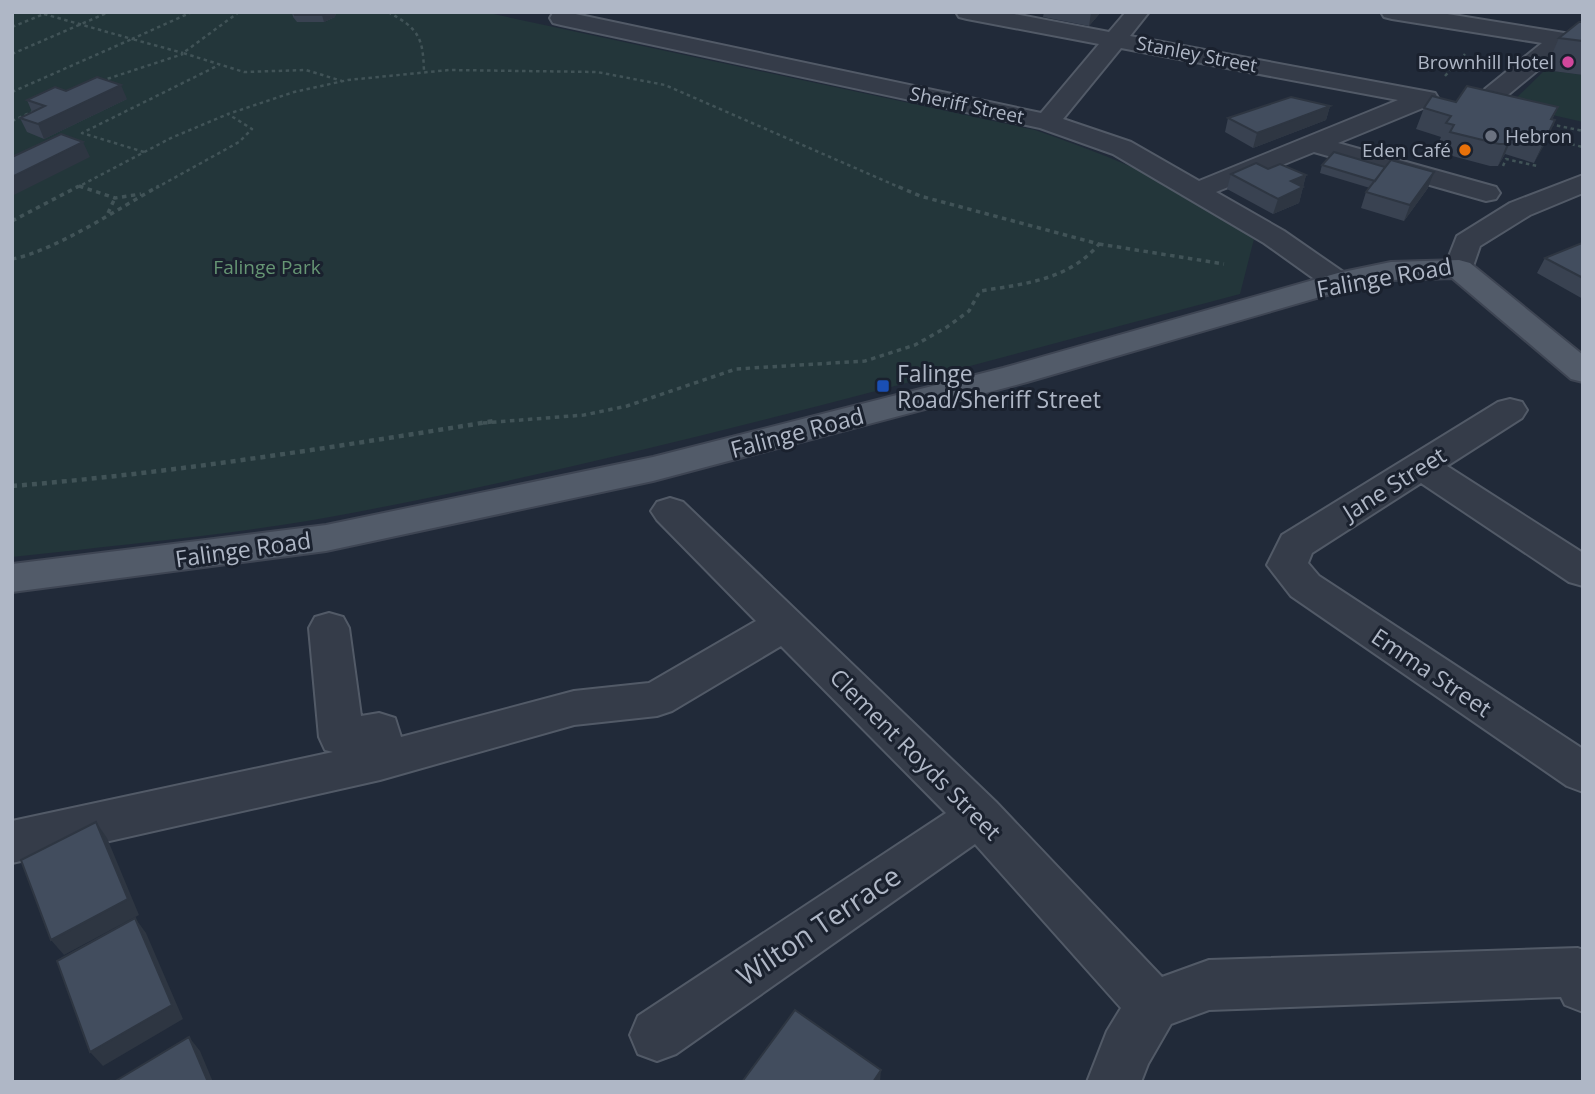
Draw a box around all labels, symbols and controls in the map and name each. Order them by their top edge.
street label: Stanley Street [1134,30,1260,78]
place label: Brownhill Hotel [1418,49,1554,75]
marker: Brownhill Hotel [1560,54,1576,70]
street label: Sheriff Street [908,80,1027,130]
place label: Hebron [1505,123,1572,149]
marker: Hebron [1483,128,1499,144]
place label: Eden Café [1362,137,1451,163]
marker: Eden Café [1457,142,1473,158]
street label: Falinge Road [1314,249,1454,305]
park label: Falinge Park [213,254,321,280]
place label: Falinge Road/Sheriff Street [897,357,1101,415]
marker: Falinge Road/Sheriff Street [875,378,891,394]
street label: Falinge Road [727,399,867,465]
street label: Jane Street [1335,439,1452,528]
street label: Falinge Road [173,524,313,574]
street label: Emma Street [1366,620,1498,724]
street label: Clement Royds Street [823,661,1009,847]
street label: Wilton Terrace [729,856,907,994]

